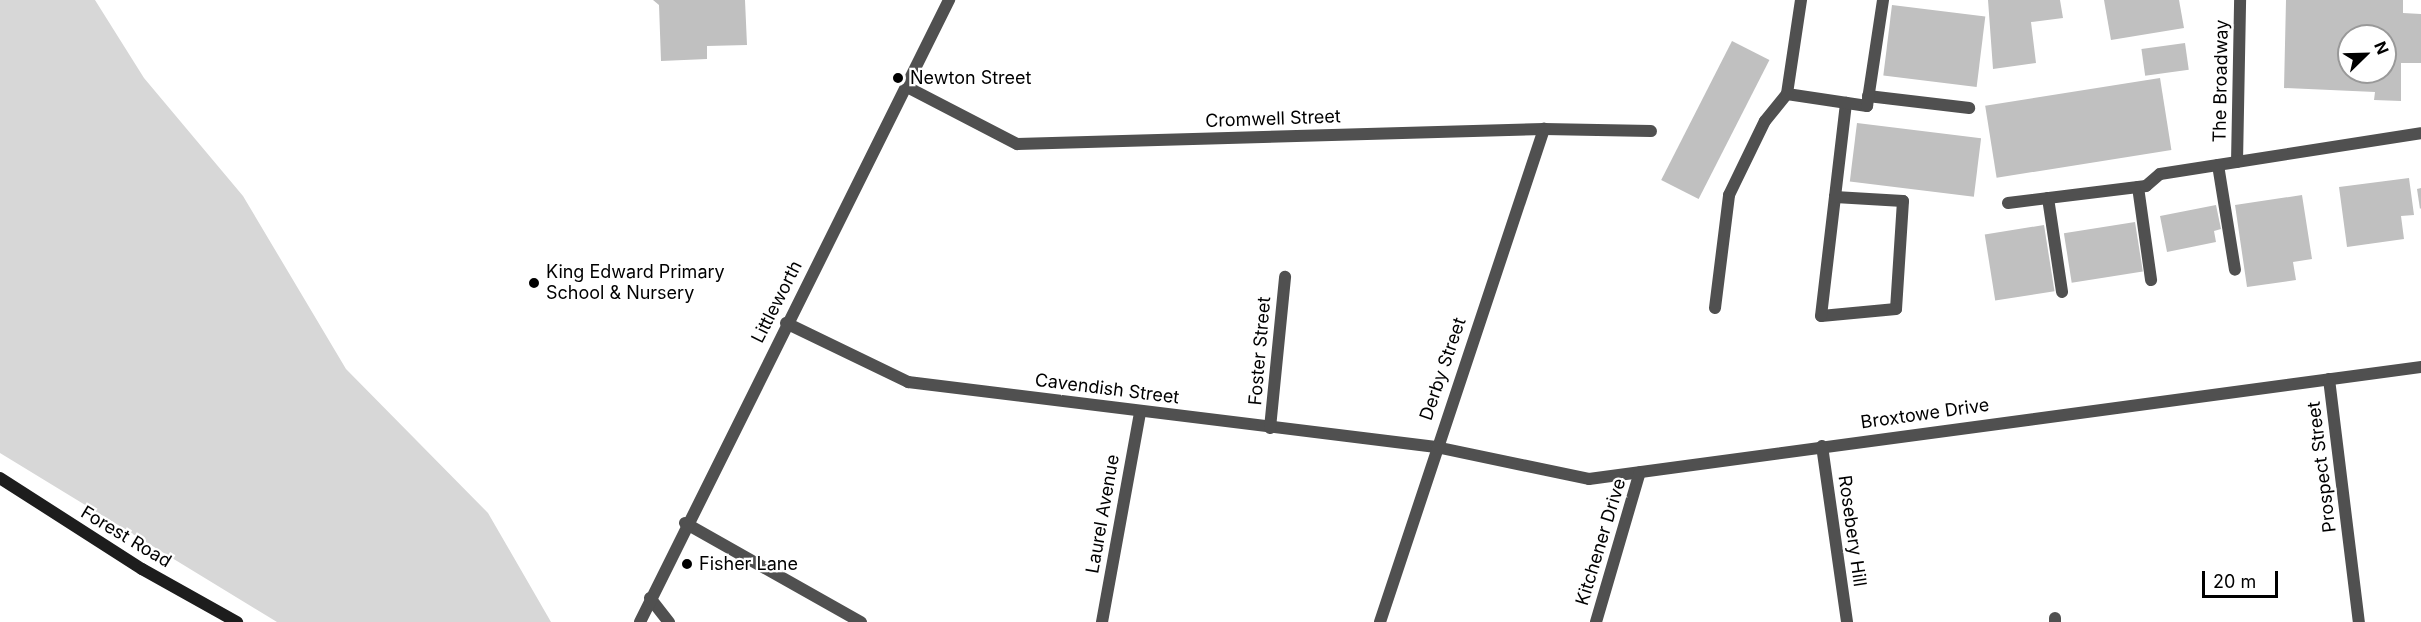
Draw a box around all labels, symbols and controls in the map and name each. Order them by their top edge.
street label: The Broadway [2209,19,2233,143]
north arrow [2337,24,2397,84]
text: N [2370,38,2393,57]
place label: Newton Street [910,67,1031,89]
marker: Newton Street [891,71,905,85]
street label: Cromwell Street [1205,106,1341,132]
street label: Littleworth [747,257,807,347]
place label: King Edward Primary School & Nursery [546,262,725,304]
marker: King Edward Primary School & Nursery [527,276,541,290]
street label: Foster Street [1244,296,1276,406]
street label: Derby Street [1415,315,1471,423]
street label: Cavendish Street [1034,369,1180,409]
street label: Broxtowe Drive [1859,394,1991,434]
street label: Prospect Street [2303,400,2341,534]
street label: Laurel Avenue [1082,453,1124,575]
street label: Rosebery Hill [1833,474,1871,588]
street label: Kitchener Drive [1571,476,1631,608]
street label: Forest Road [77,502,175,572]
place label: Fisher Lane [699,553,798,575]
marker: Fisher Lane [680,557,694,571]
scale bar [2205,559,2282,597]
text: 20 m [2213,571,2256,592]

